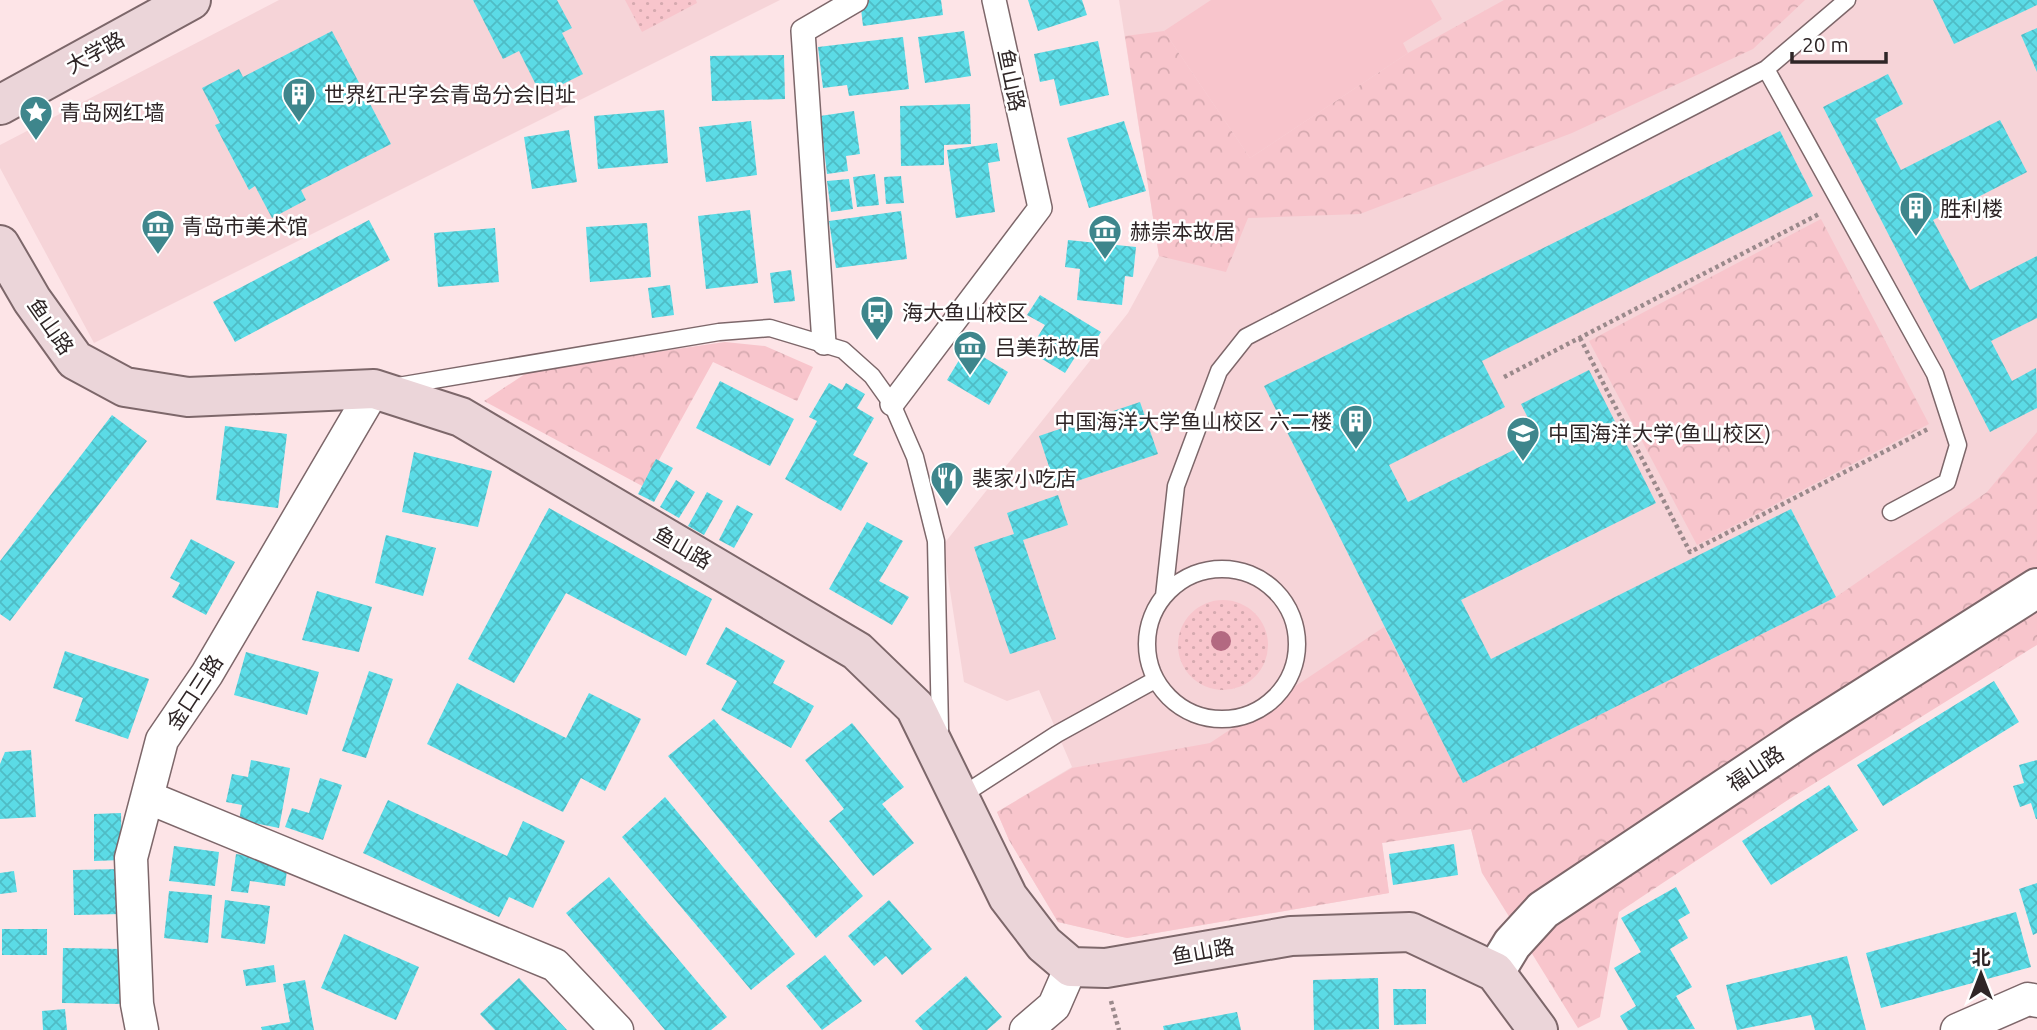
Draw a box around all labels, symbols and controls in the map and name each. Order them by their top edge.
scale bar [1792,21,1886,65]
street label: 大学路 [62,26,128,78]
text: 20 m [1802,32,1849,56]
street label: 鱼山路 [994,47,1030,113]
building icon: 世界红卍字会青岛分会旧址 [280,75,318,124]
place label: 世界红卍字会青岛分会旧址 [324,82,576,106]
place icon: 青岛网红墙 [17,93,55,142]
place label: 青岛网红墙 [60,100,165,124]
building icon: 胜利楼 [1897,189,1935,238]
place label: 胜利楼 [1940,196,2003,220]
museum icon: 青岛市美术馆 [139,207,177,256]
museum icon: 赫崇本故居 [1086,212,1124,261]
place label: 青岛市美术馆 [182,214,308,238]
place label: 赫崇本故居 [1130,219,1235,243]
street label: 鱼山路 [23,293,79,359]
bus stop icon: 海大鱼山校区 [858,293,896,342]
place label: 海大鱼山校区 [902,300,1028,324]
museum icon: 吕美荪故居 [951,328,989,377]
place label: 吕美荪故居 [995,335,1100,359]
building icon: 中国海洋大学鱼山校区 六二楼 [1337,402,1375,451]
place label: 中国海洋大学鱼山校区 六二楼 [1054,409,1332,433]
school or university icon: 中国海洋大学(鱼山校区) [1504,414,1542,463]
place label: 中国海洋大学(鱼山校区) [1548,421,1771,445]
restaurant icon: 裴家小吃店 [928,459,966,508]
place label: 裴家小吃店 [972,466,1077,490]
street label: 鱼山路 [650,521,716,573]
street label: 金口三路 [161,650,227,734]
street label: 福山路 [1722,740,1788,796]
street label: 鱼山路 [1170,934,1236,968]
north arrow [1946,939,2016,1009]
text: 北 [1971,946,1991,968]

